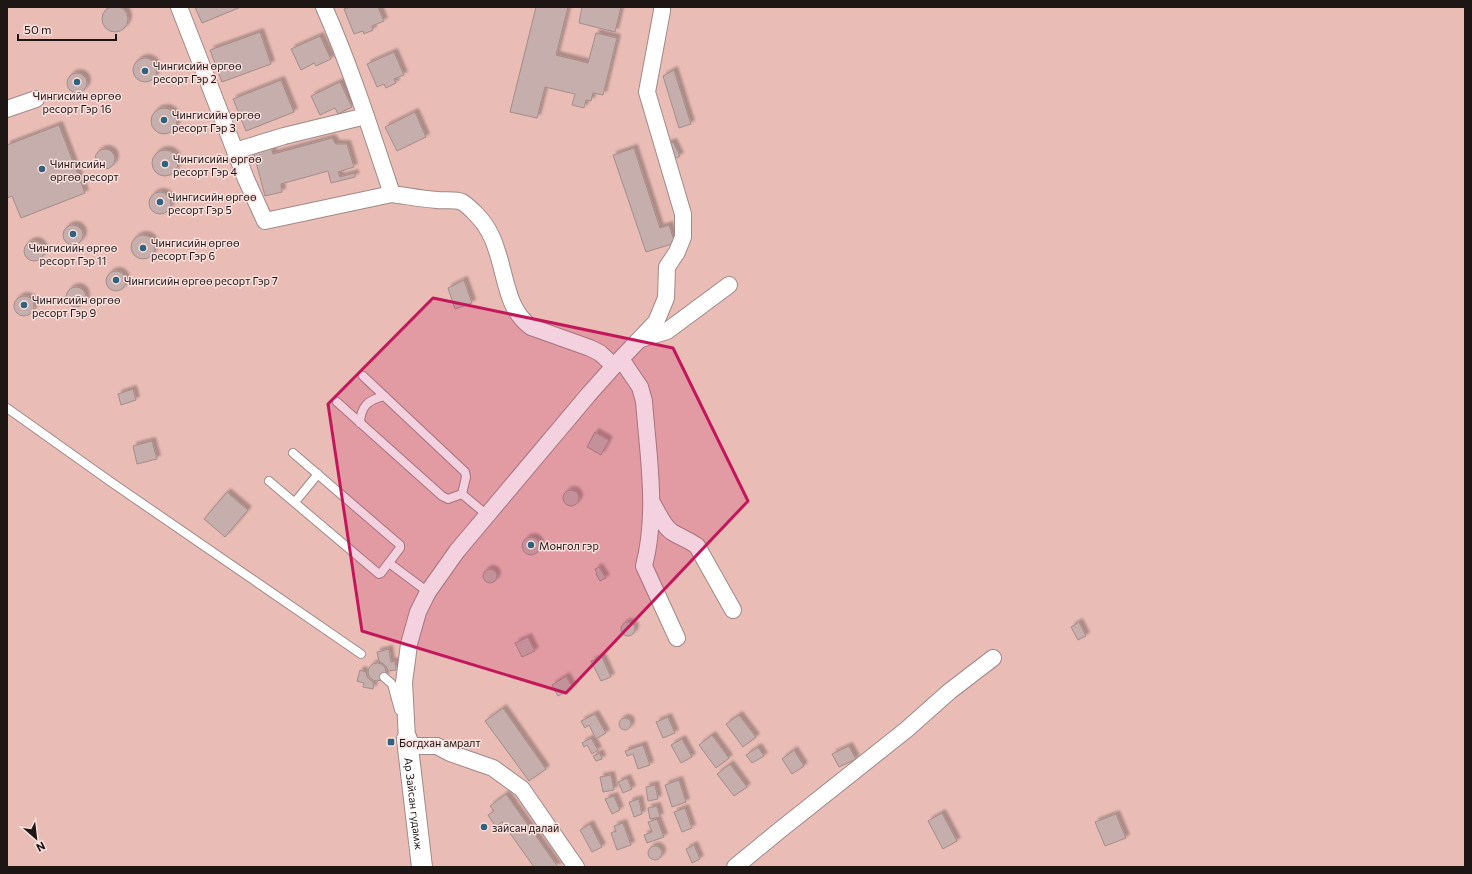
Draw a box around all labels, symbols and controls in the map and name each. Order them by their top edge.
scale bar [18,16,116,42]
text: 50 m [24,22,52,36]
place label: Чингисийн өргөө ресорт Гэр 2 [153,59,242,85]
marker: Чингисийн өргөө ресорт Гэр 2 [140,66,150,76]
marker: Чингисийн өргөө ресорт Гэр 16 [72,77,82,87]
place label: Чингисийн өргөө ресорт Гэр 16 [33,89,122,115]
place label: Чингисийн өргөө ресорт Гэр 3 [172,108,261,134]
marker: Чингисийн өргөө ресорт Гэр 3 [159,115,169,125]
place label: Чингисийн өргөө ресорт Гэр 4 [173,152,262,178]
place label: Чингисийн өргөө ресорт [50,157,119,183]
marker: Чингисийн өргөө ресорт Гэр 4 [160,159,170,169]
marker: Чингисийн өргөө ресорт [37,164,47,174]
place label: Чингисийн өргөө ресорт Гэр 5 [168,190,257,216]
marker: Чингисийн өргөө ресорт Гэр 5 [155,197,165,207]
marker: Чингисийн өргөө ресорт Гэр 11 [68,229,78,239]
place label: Чингисийн өргөө ресорт Гэр 6 [151,236,240,262]
place label: Чингисийн өргөө ресорт Гэр 11 [29,241,118,267]
marker: Чингисийн өргөө ресорт Гэр 6 [138,243,148,253]
place label: Чингисийн өргөө ресорт Гэр 7 [124,274,278,287]
marker: Чингисийн өргөө ресорт Гэр 7 [111,275,121,285]
place label: Чингисийн өргөө ресорт Гэр 9 [32,293,121,319]
marker: Чингисийн өргөө ресорт Гэр 9 [19,300,29,310]
place label: Монгол гэр [539,539,599,552]
marker: Монгол гэр [526,540,536,550]
place label: Богдхан амралт [399,736,481,749]
marker: Богдхан амралт [386,737,396,747]
street label: Ар Зайсан гудамж [403,757,426,851]
north arrow [16,818,56,858]
place label: зайсан далай [492,821,559,834]
marker: зайсан далай [479,822,489,832]
text: N [34,840,48,855]

